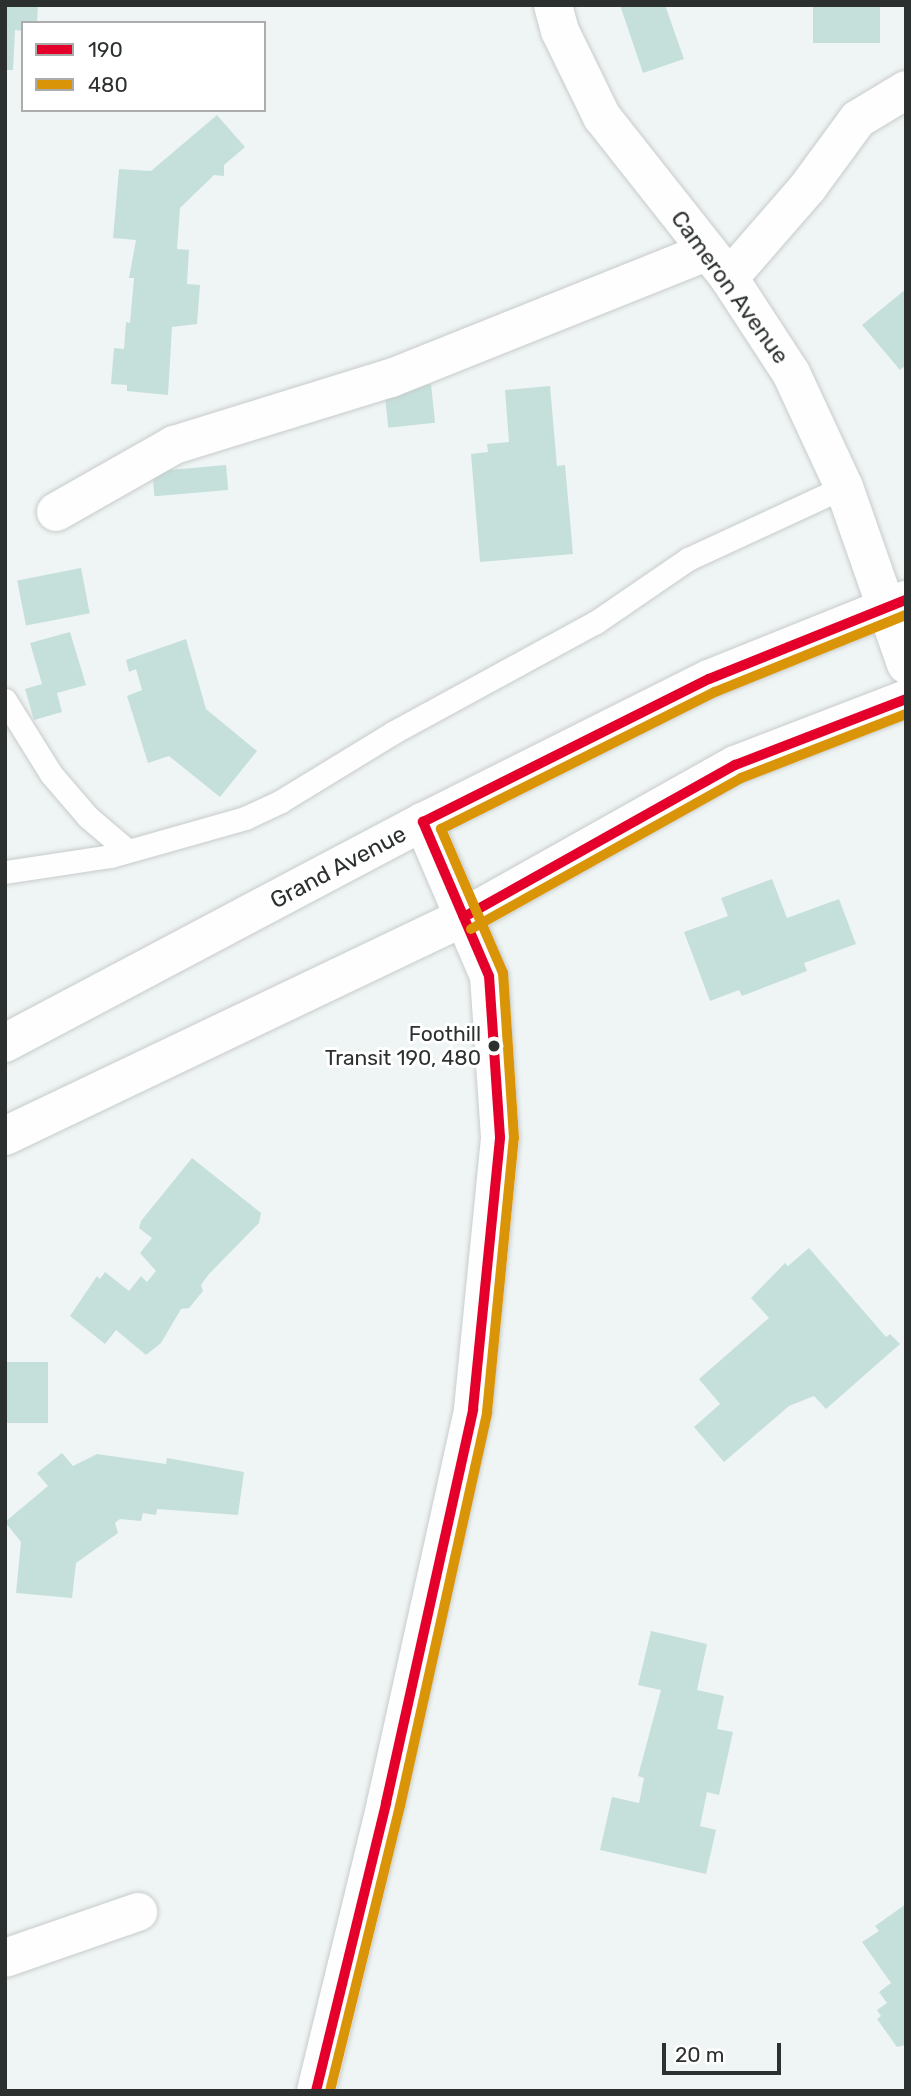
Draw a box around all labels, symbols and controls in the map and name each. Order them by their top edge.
legend [21,21,266,112]
text: 190 [88,37,123,62]
text: 480 [88,72,128,97]
street label: Cameron Avenue [665,205,795,369]
street label: Grand Avenue [265,819,411,915]
place label: Foothill Transit 190, 480 [325,1021,481,1071]
marker: Foothill Transit 190, 480 [487,1039,501,1053]
scale bar [666,2030,785,2074]
text: 20 m [675,2042,724,2067]

